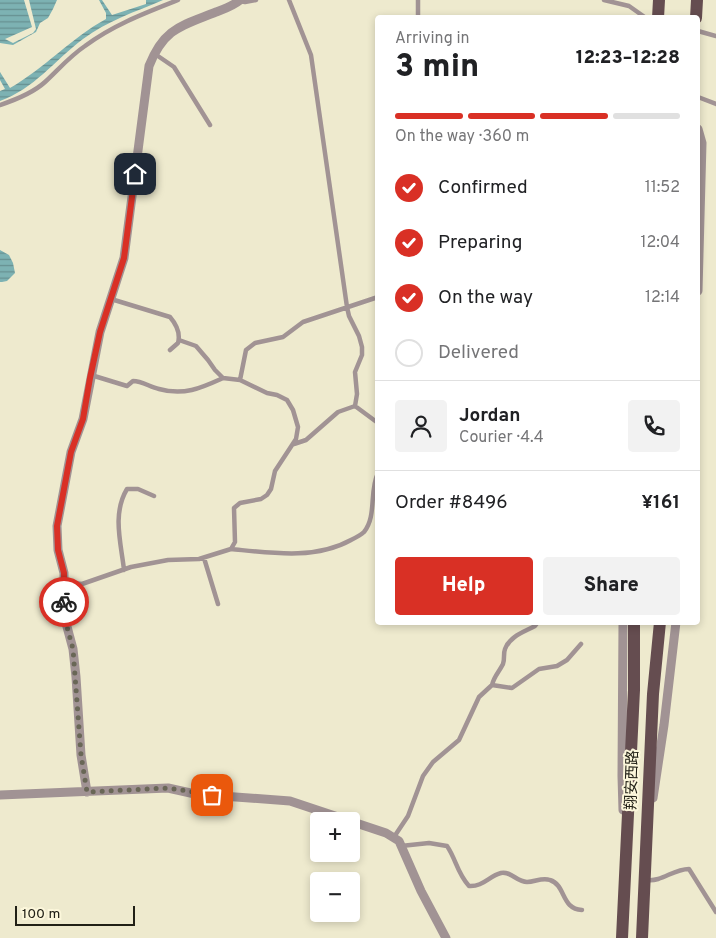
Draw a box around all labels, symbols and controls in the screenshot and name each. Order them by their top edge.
text: Arriving in [395,29,470,49]
text: 12:23–12:28 [576,46,680,70]
text: 3 min [395,48,479,88]
text: On the way · 360 m [395,127,529,147]
pin [114,153,156,195]
icon: home [121,160,149,188]
icon: check [395,174,423,202]
text: Confirmed [438,176,528,200]
text: 11:52 [645,178,680,198]
icon: check [395,229,423,257]
text: Preparing [438,231,522,255]
text: 12:04 [640,233,680,253]
icon: check [395,284,423,312]
text: On the way [438,286,533,310]
text: 12:14 [645,288,680,308]
text: Delivered [438,341,519,365]
button: person [395,400,447,452]
button: phone [628,400,680,452]
text: Jordan [459,404,521,428]
text: Courier · 4.4 [459,428,544,448]
text: Order #8496 [395,491,508,515]
text: ¥161 [642,491,680,515]
button: Help [395,557,533,615]
button: Share [543,557,680,615]
courier [39,577,89,627]
icon: bike [50,588,78,616]
street label: 翔安西路 [622,750,644,810]
pin [191,774,233,816]
icon: bag [198,781,226,809]
map controls [310,812,360,922]
button: + [310,812,360,862]
button: − [310,872,360,922]
scale bar [15,903,135,926]
text: 100 m [22,906,60,923]

